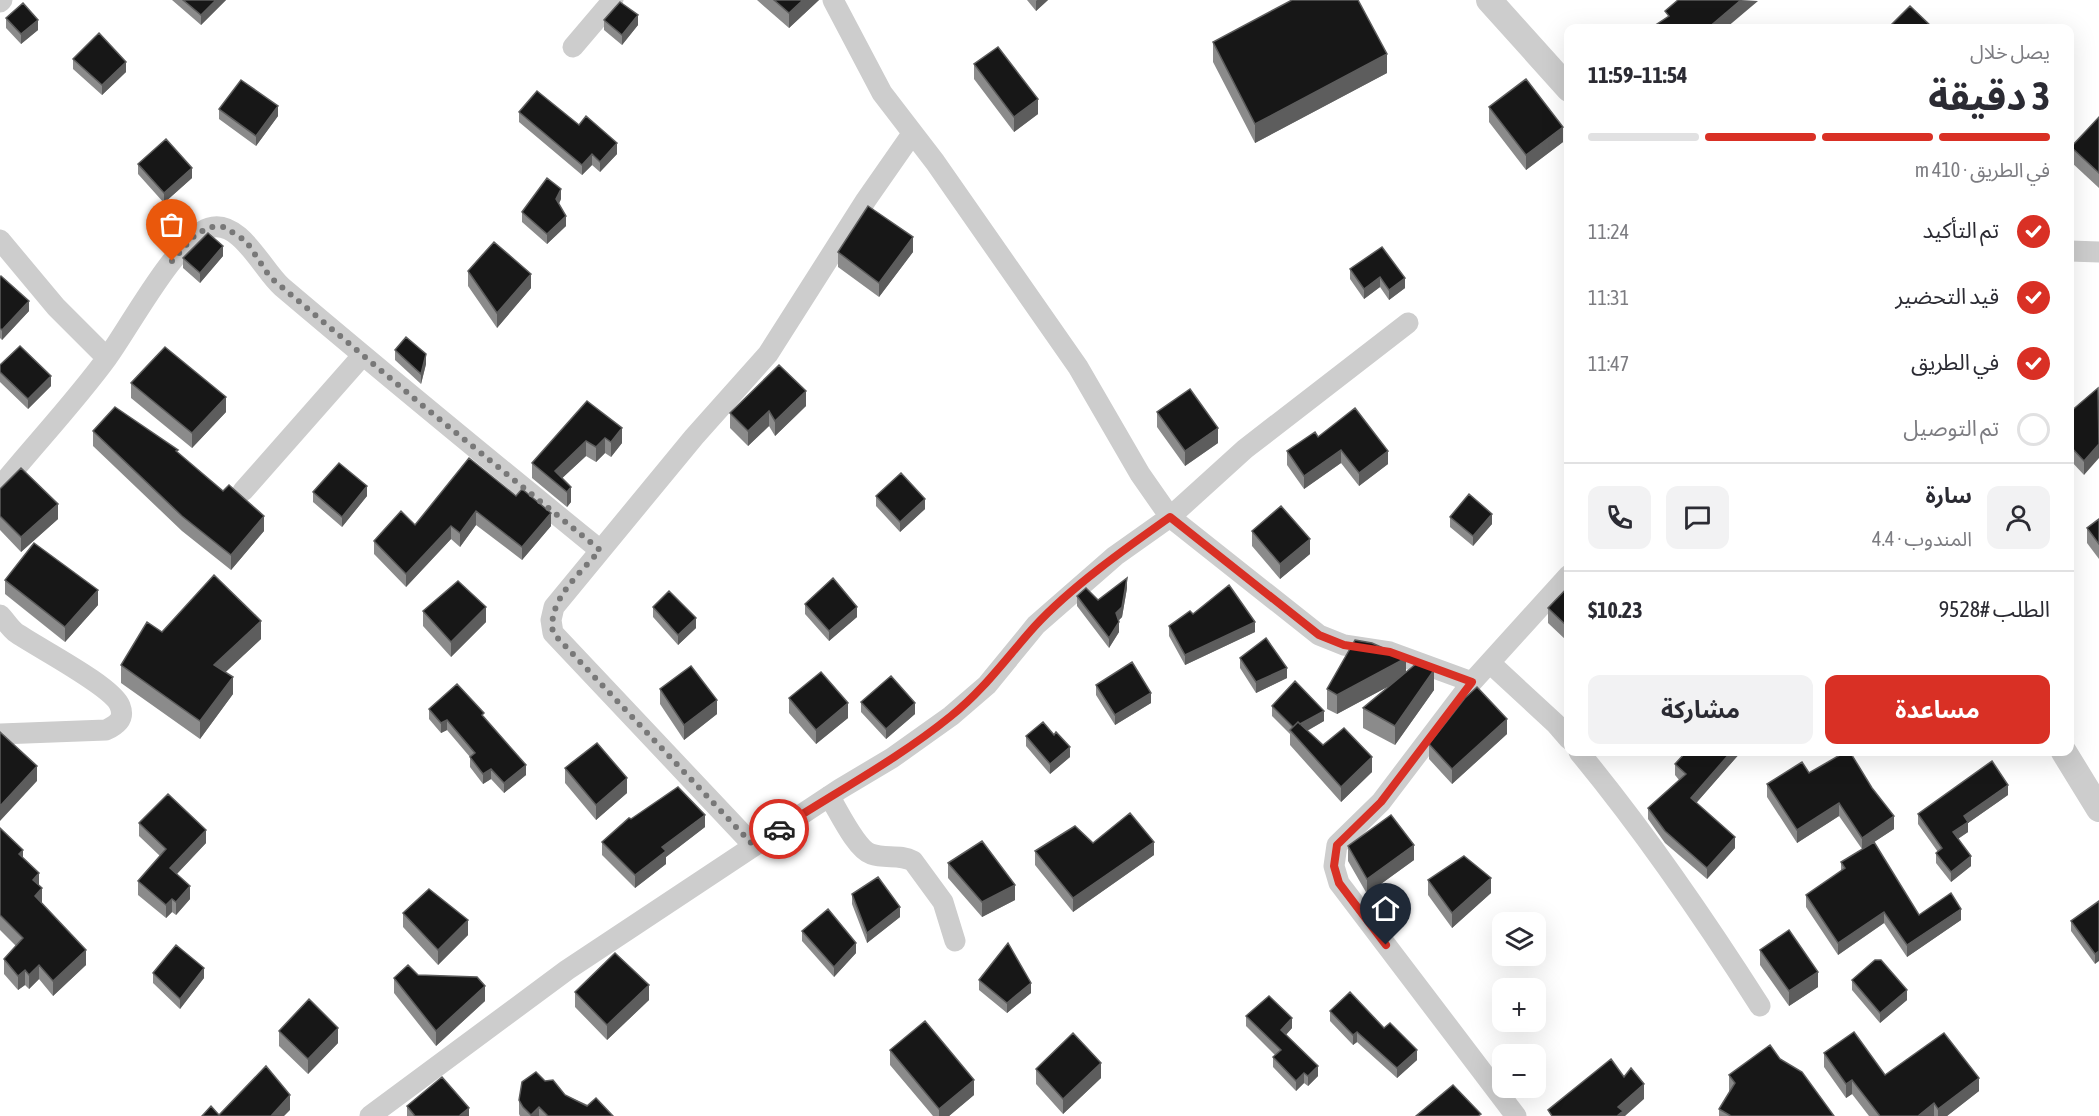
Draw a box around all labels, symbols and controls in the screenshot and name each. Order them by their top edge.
text: يصل خلال [1970,40,2050,63]
text: 11:54–11:59 [1588,62,1687,88]
text: 3 دقيقة [1928,74,2050,118]
text: في الطريق · 410 m [1915,158,2050,181]
pin [146,199,197,261]
icon: bag [155,208,188,241]
icon: check [2017,215,2050,248]
text: تم التأكيد [1923,217,1999,243]
text: 11:24 [1588,220,1629,243]
icon: check [2017,281,2050,314]
text: قيد التحضير [1895,283,1999,309]
text: 11:31 [1588,286,1629,309]
icon: check [2017,347,2050,380]
text: في الطريق [1911,349,1999,375]
text: 11:47 [1588,352,1629,375]
text: تم التوصيل [1903,415,1999,441]
text: سارة [1926,482,1972,508]
button: phone [1588,486,1651,549]
button: chat [1666,486,1729,549]
button: person [1987,486,2050,549]
text: المندوب · 4.4 [1872,527,1972,550]
text: الطلب #9528 [1939,596,2050,622]
text: $10.23 [1588,597,1643,623]
button: مشاركة [1588,675,1813,744]
button: مساعدة [1825,675,2050,744]
courier [749,799,809,859]
icon: car [763,813,796,846]
pin [1360,883,1411,945]
icon: home [1369,892,1402,925]
map controls [1492,912,1546,1098]
button: layers [1492,912,1546,966]
button: + [1492,978,1546,1032]
button: − [1492,1044,1546,1098]

